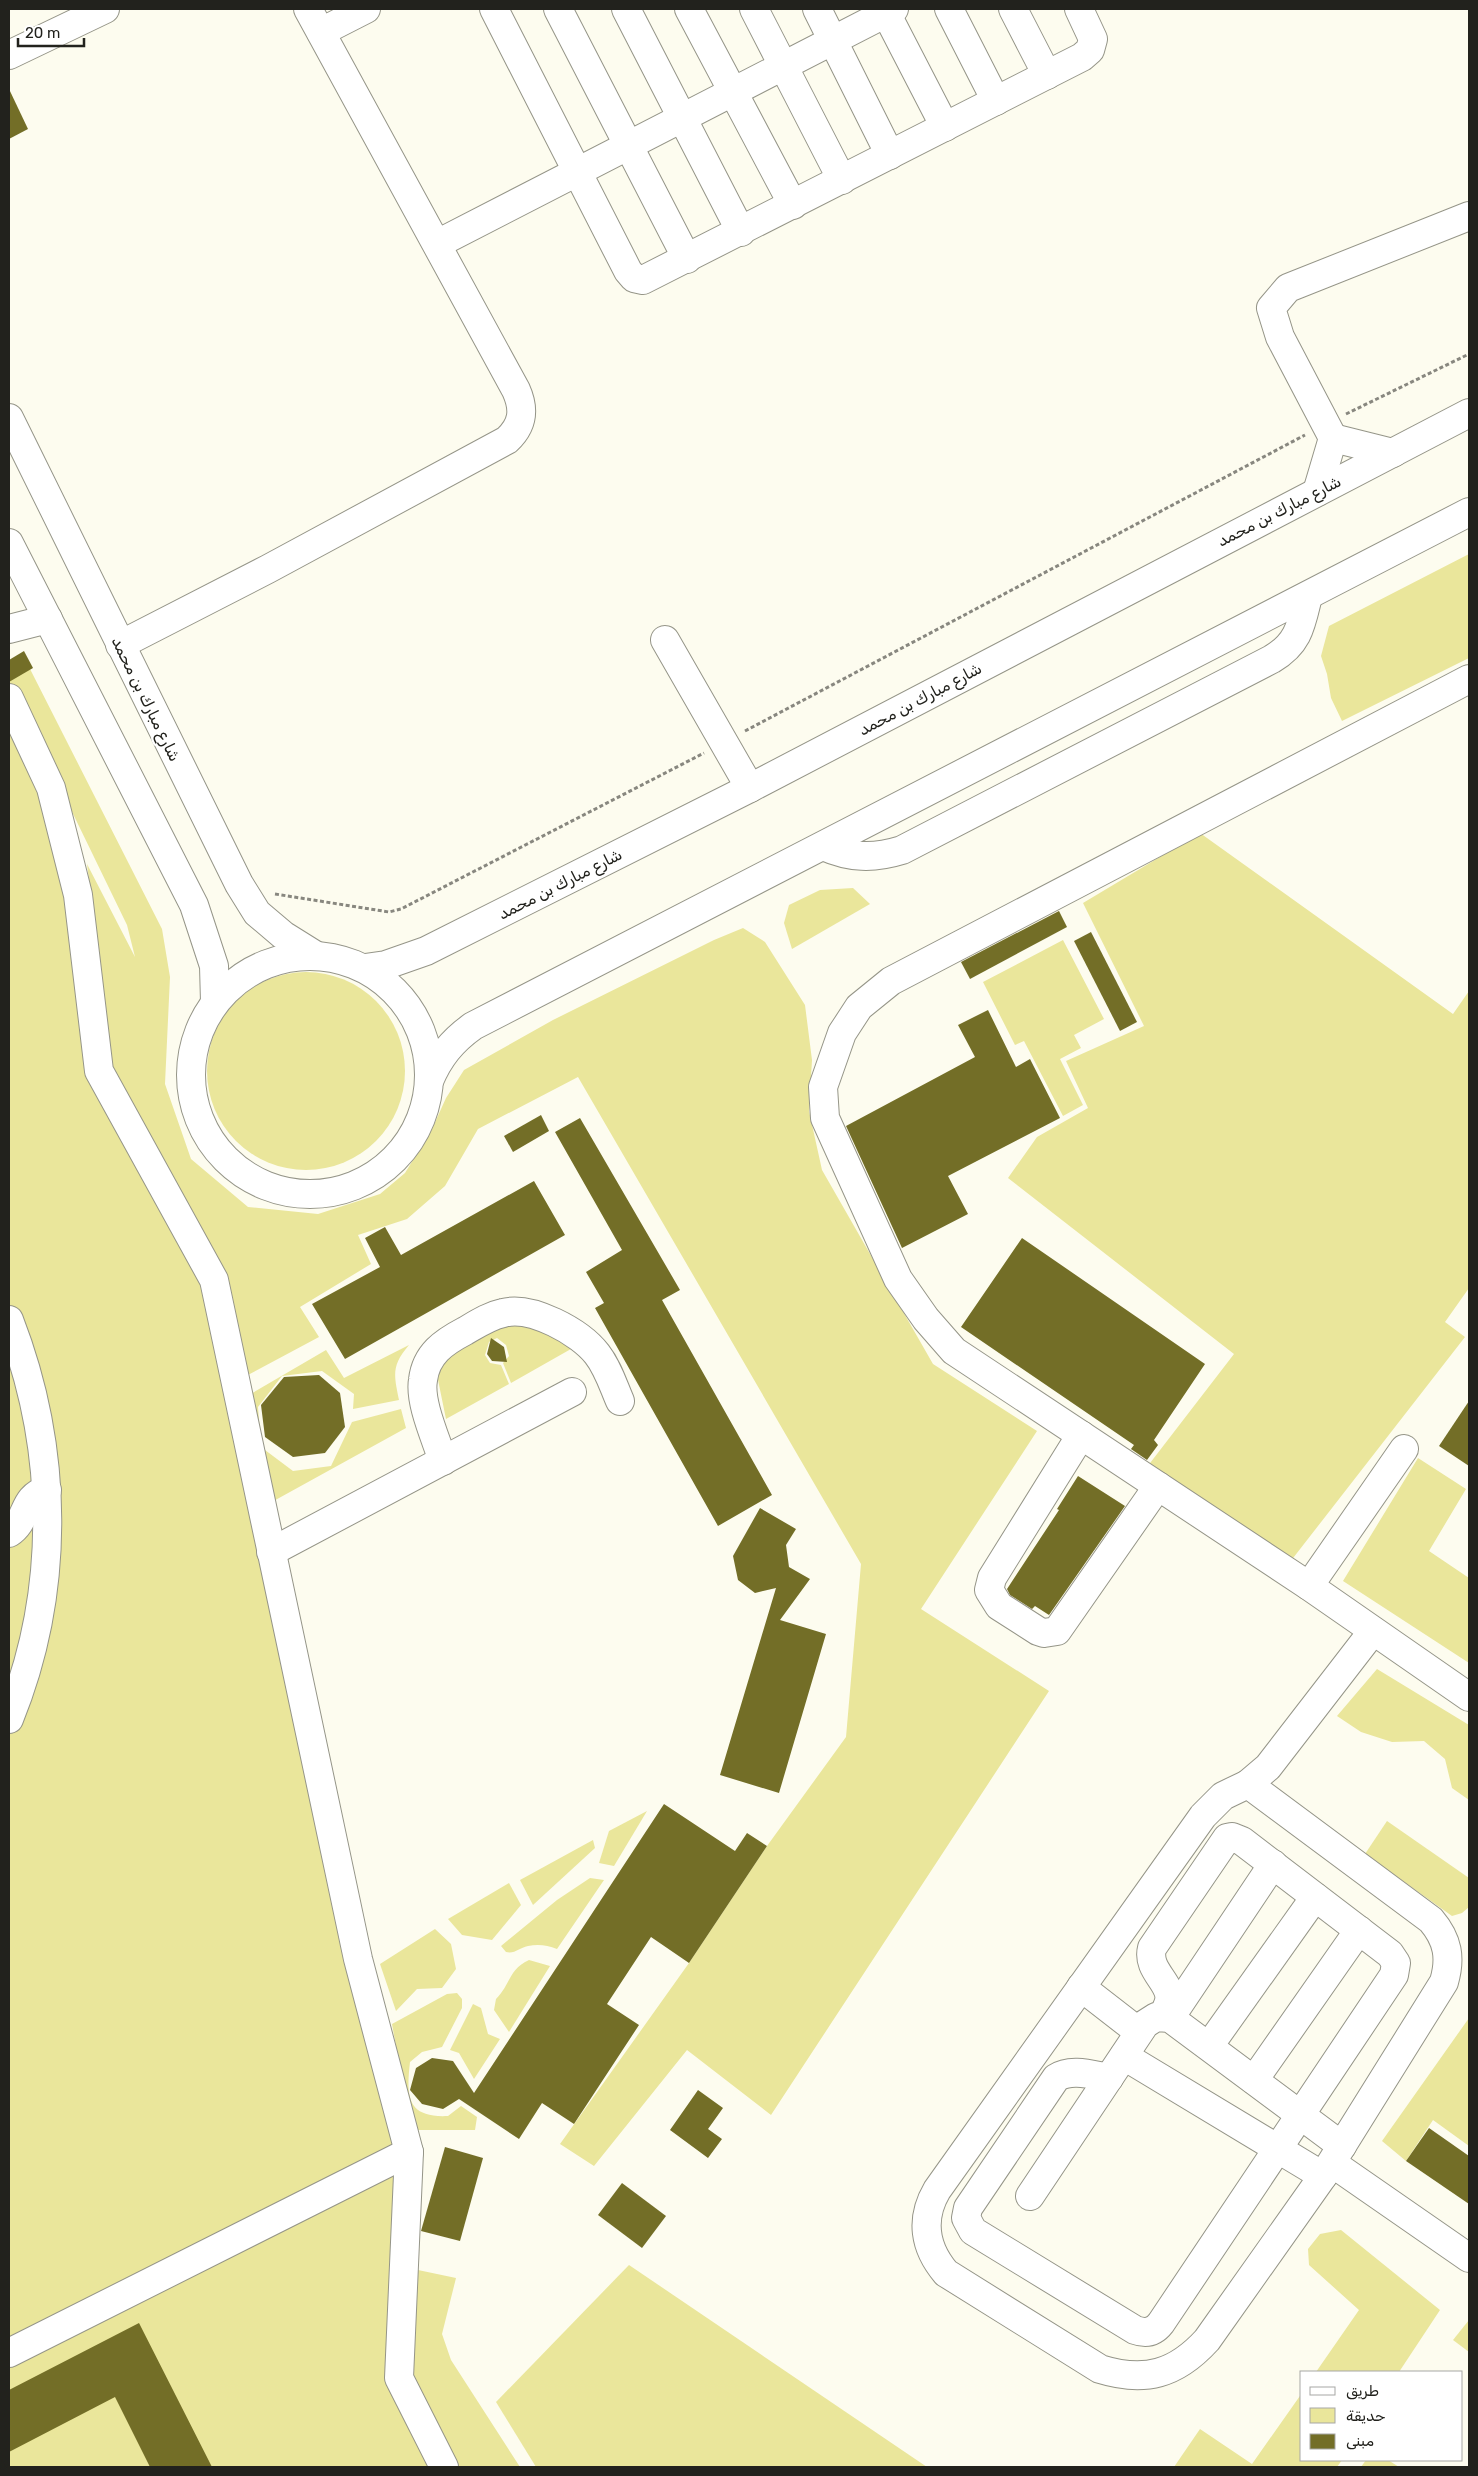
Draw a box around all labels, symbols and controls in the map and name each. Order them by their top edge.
scale bar [18,15,84,47]
text: 20 m [25,24,60,42]
street label: شارع مبارك بن محمد [1214,472,1345,552]
street label: شارع مبارك بن محمد [106,633,184,765]
street label: شارع مبارك بن محمد [855,659,986,741]
street label: شارع مبارك بن محمد [495,845,626,925]
legend [1300,2371,1463,2461]
text: طريق [1346,2382,1379,2400]
text: حديقة [1346,2407,1386,2425]
text: مبنى [1346,2432,1374,2450]

